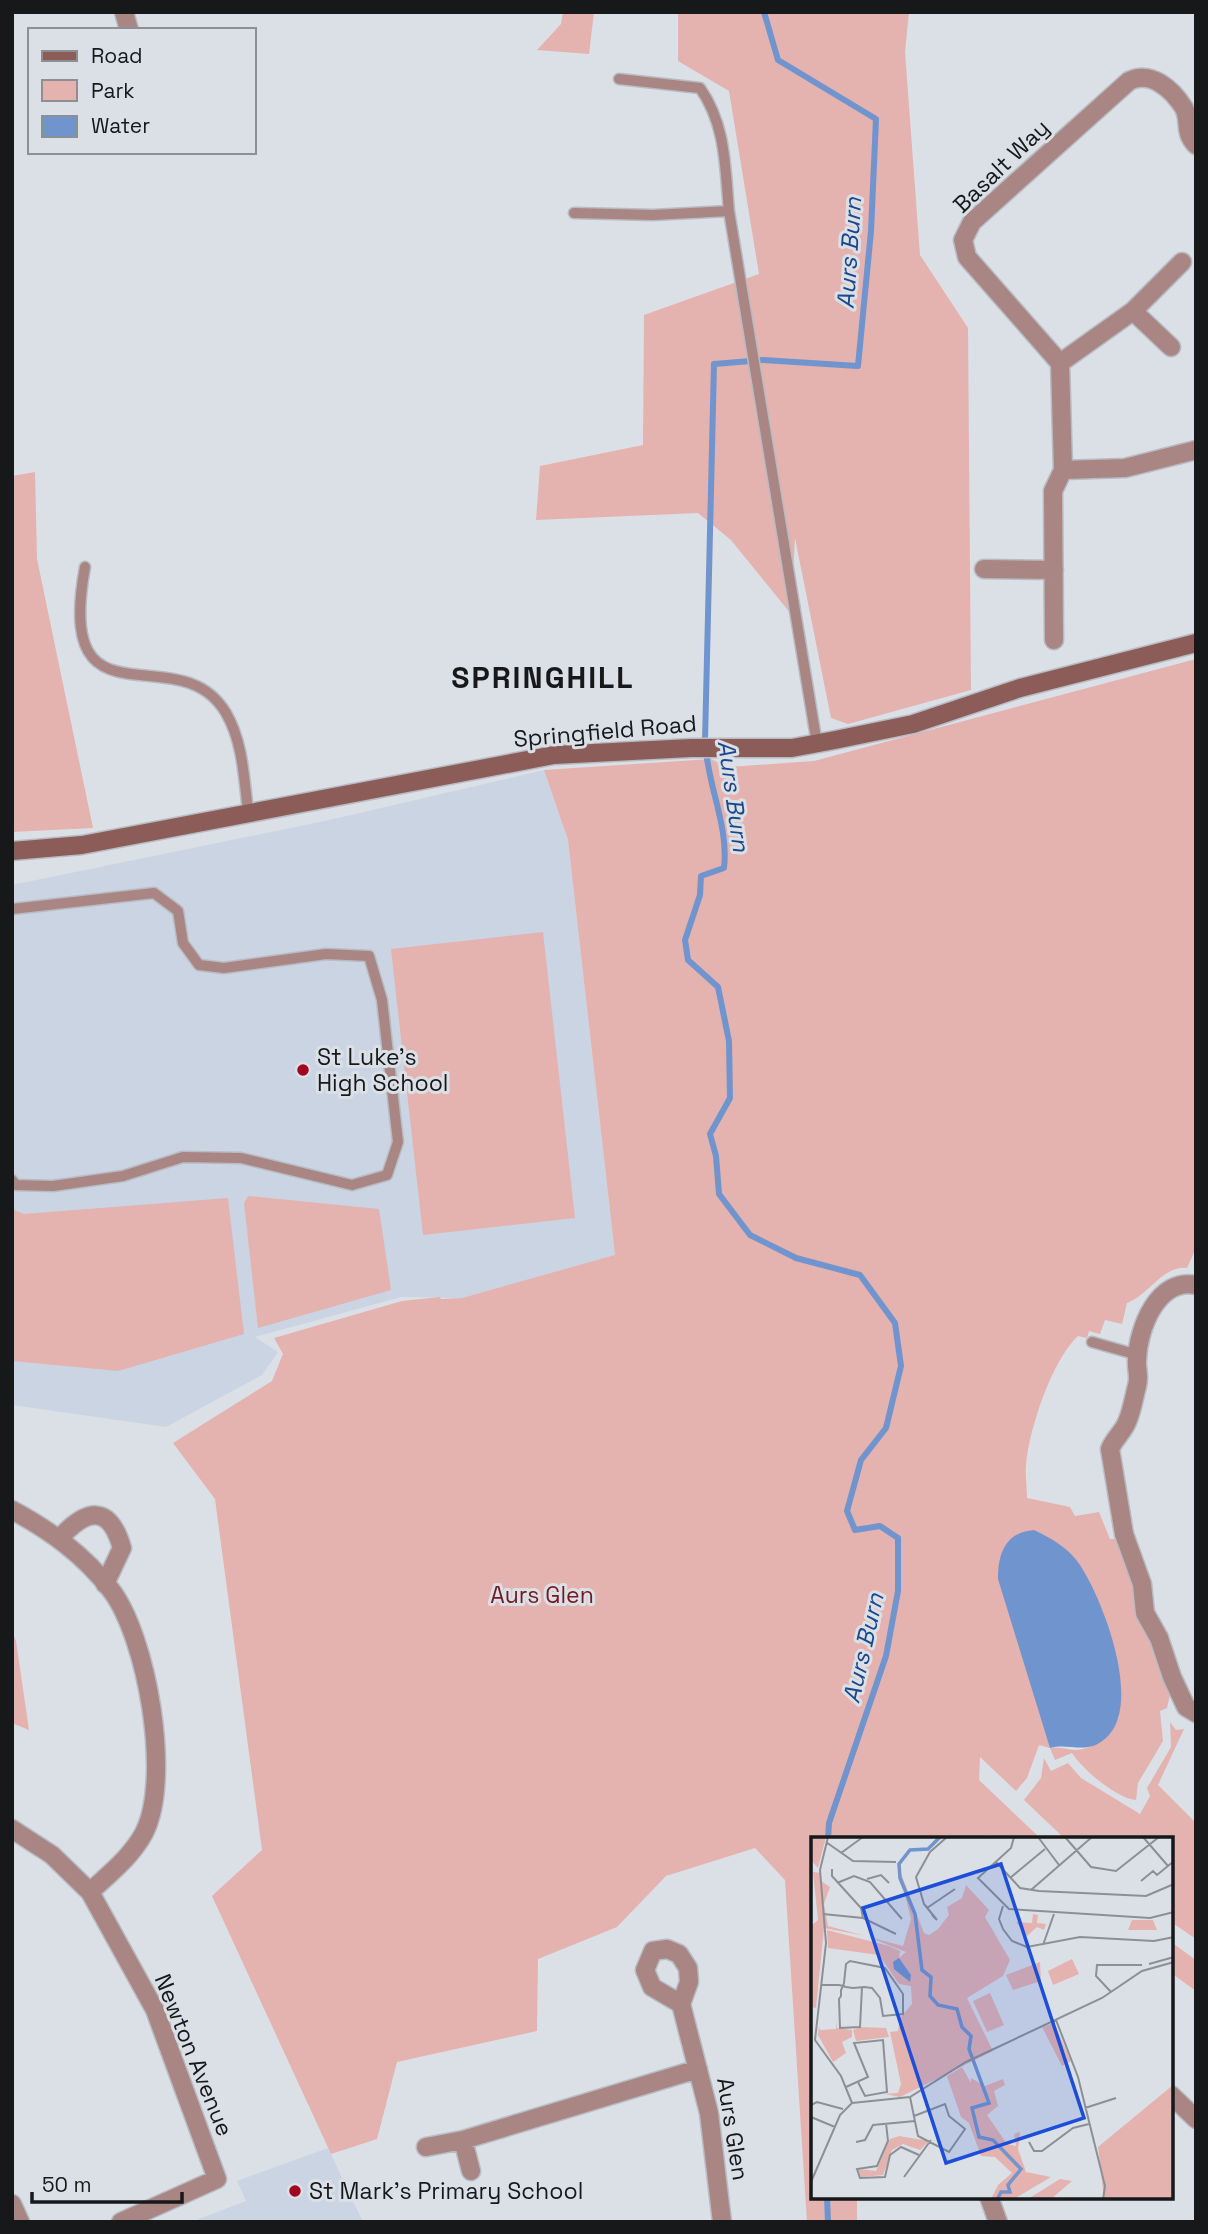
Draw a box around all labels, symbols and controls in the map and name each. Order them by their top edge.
legend [28,28,256,154]
text: Road [91,42,143,69]
text: Park [91,77,135,104]
text: Water [91,112,150,139]
street label: Basalt Way [947,113,1055,219]
water label: Aurs Burn [830,195,868,310]
district label: SPRINGHILL [451,658,635,697]
street label: Springfield Road [512,708,698,754]
water label: Aurs Burn [711,739,757,855]
place label: St Luke's High School [317,1042,449,1098]
marker: St Luke's High School [295,1062,311,1078]
park label: Aurs Glen [490,1580,594,1610]
water label: Aurs Burn [835,1589,891,1706]
inset map [811,1837,1173,2199]
street label: Newton Avenue [148,1969,240,2141]
street label: Aurs Glen [710,2076,756,2182]
scale bar [32,2160,182,2204]
text: 50 m [42,2171,92,2198]
place label: St Mark's Primary School [309,2176,583,2206]
marker: St Mark's Primary School [287,2183,303,2199]

